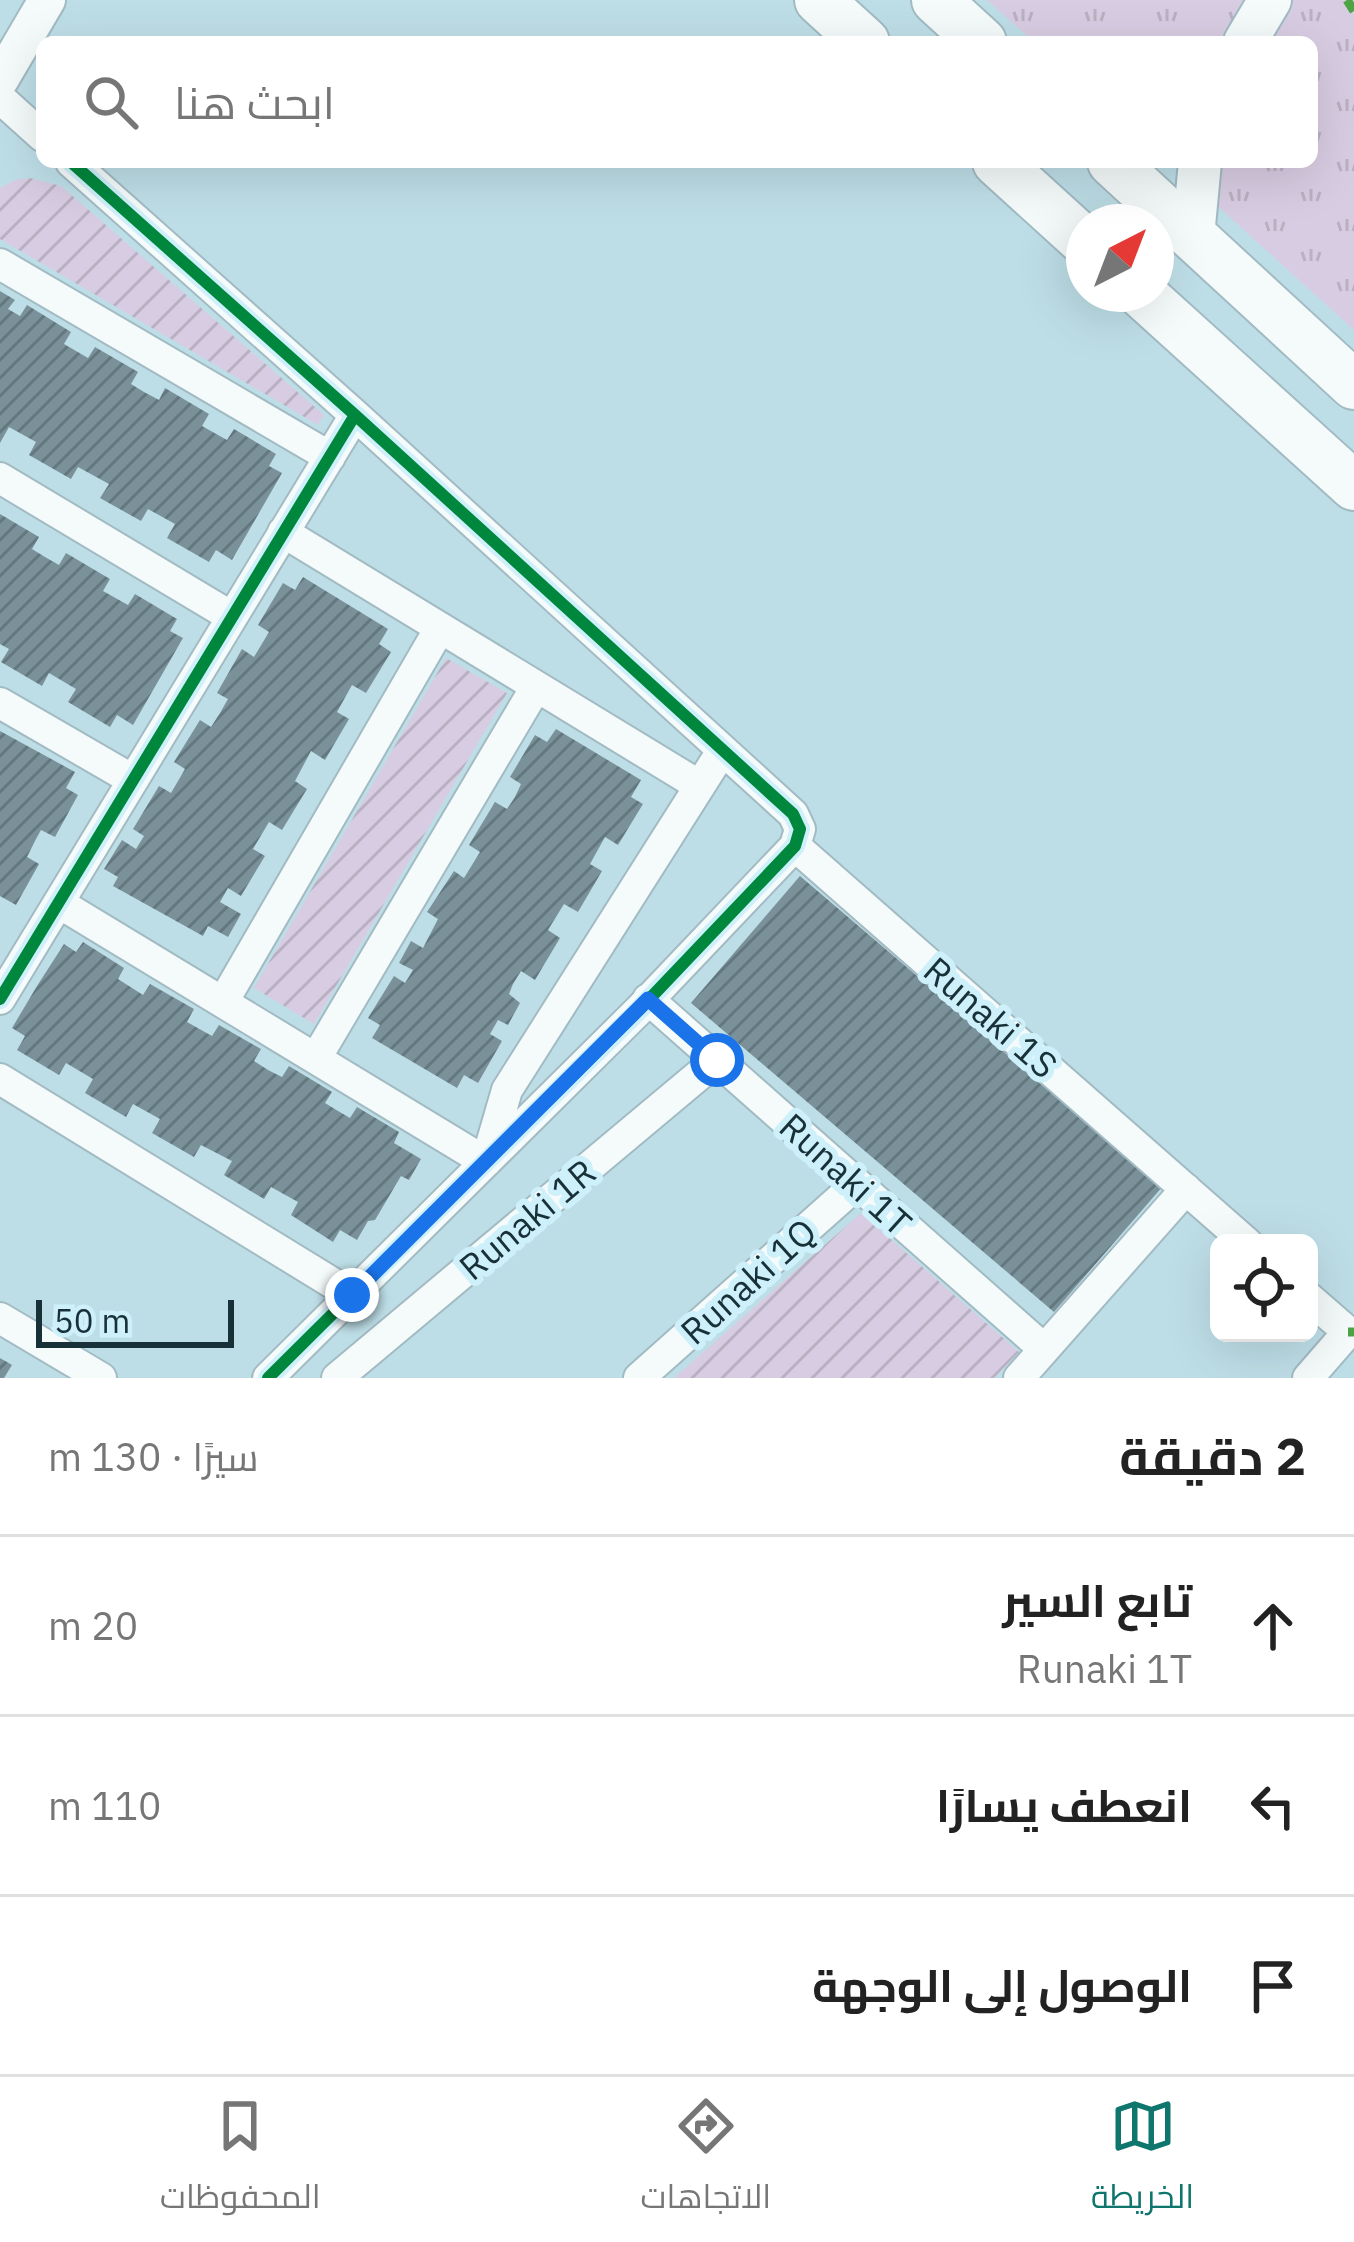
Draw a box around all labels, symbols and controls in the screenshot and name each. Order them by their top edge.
search box [36,36,1318,168]
icon: search [78,69,144,135]
text: ابحث هنا [174,73,335,131]
north arrow [1066,204,1174,312]
street label: Runaki 1S [914,946,1068,1088]
route start [690,1033,744,1087]
street label: Runaki 1T [770,1102,922,1246]
street label: Runaki 1R [449,1148,605,1290]
street label: Runaki 1Q [670,1208,826,1354]
map controls [1210,1234,1318,1342]
button: locate [1210,1234,1318,1342]
route end [325,1268,379,1322]
scale bar [36,1294,234,1347]
text: 50 m [54,1299,130,1342]
text: 2 دقيقة [1119,1423,1306,1489]
text: سيرًا · 130 m [48,1431,259,1482]
text: تابع السير [1002,1571,1192,1629]
icon: ahead [1240,1593,1306,1659]
text: 20 m [48,1600,138,1651]
text: Runaki 1T [1017,1643,1192,1694]
icon: left [1240,1773,1306,1839]
text: انعطف يسارًا [936,1776,1192,1834]
text: 110 m [48,1780,161,1831]
icon: arrive [1240,1953,1306,2019]
text: الوصول إلى الوجهة [812,1956,1192,2014]
tab: المحفوظات [160,2093,321,2227]
tab: الاتجاهات [640,2093,771,2227]
tab: الخريطة [1091,2093,1194,2227]

